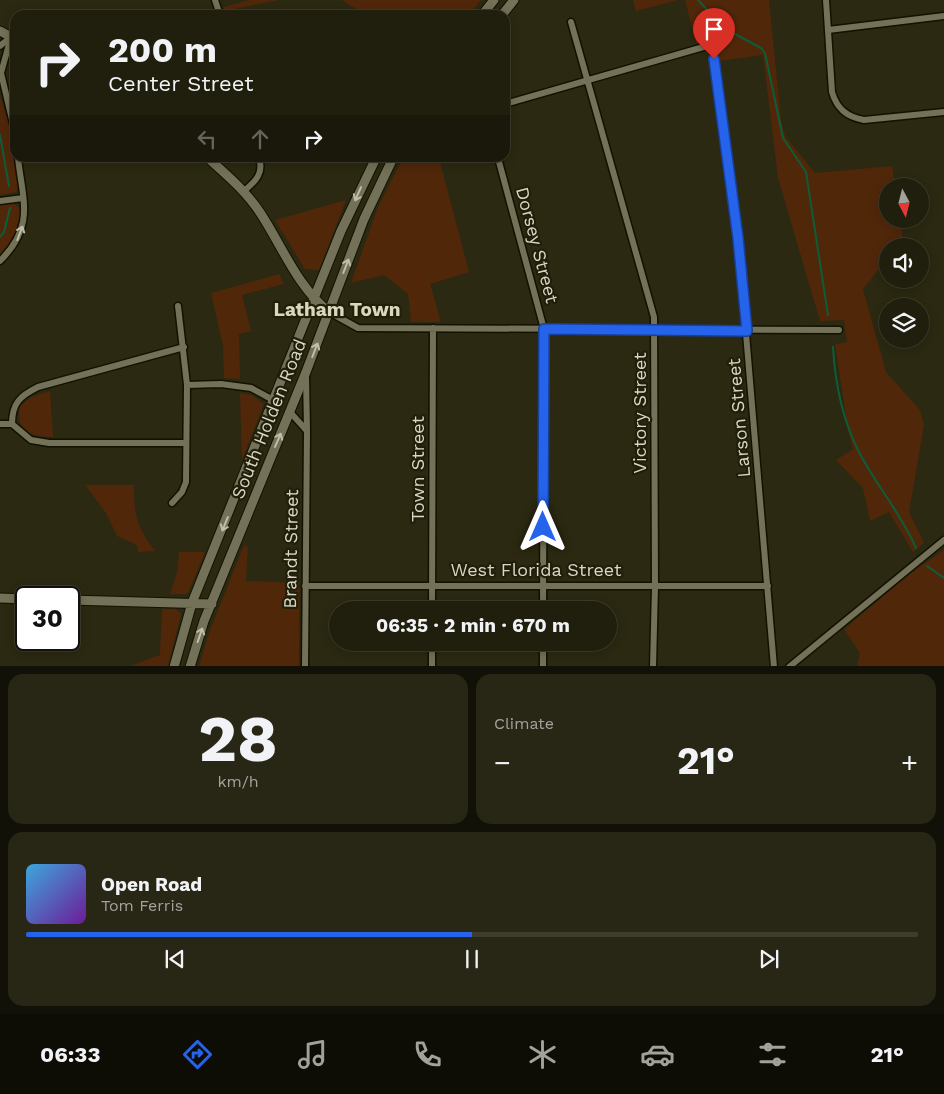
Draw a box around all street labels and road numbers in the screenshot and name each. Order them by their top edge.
street label: Dorsey Street [512,185,563,306]
street label: South Holden Road [227,336,310,502]
street label: Victory Street [629,352,650,474]
street label: Larson Street [723,357,754,479]
street label: Town Street [407,416,428,522]
street label: Brandt Street [279,489,302,609]
street label: West Florida Street [450,559,622,580]

